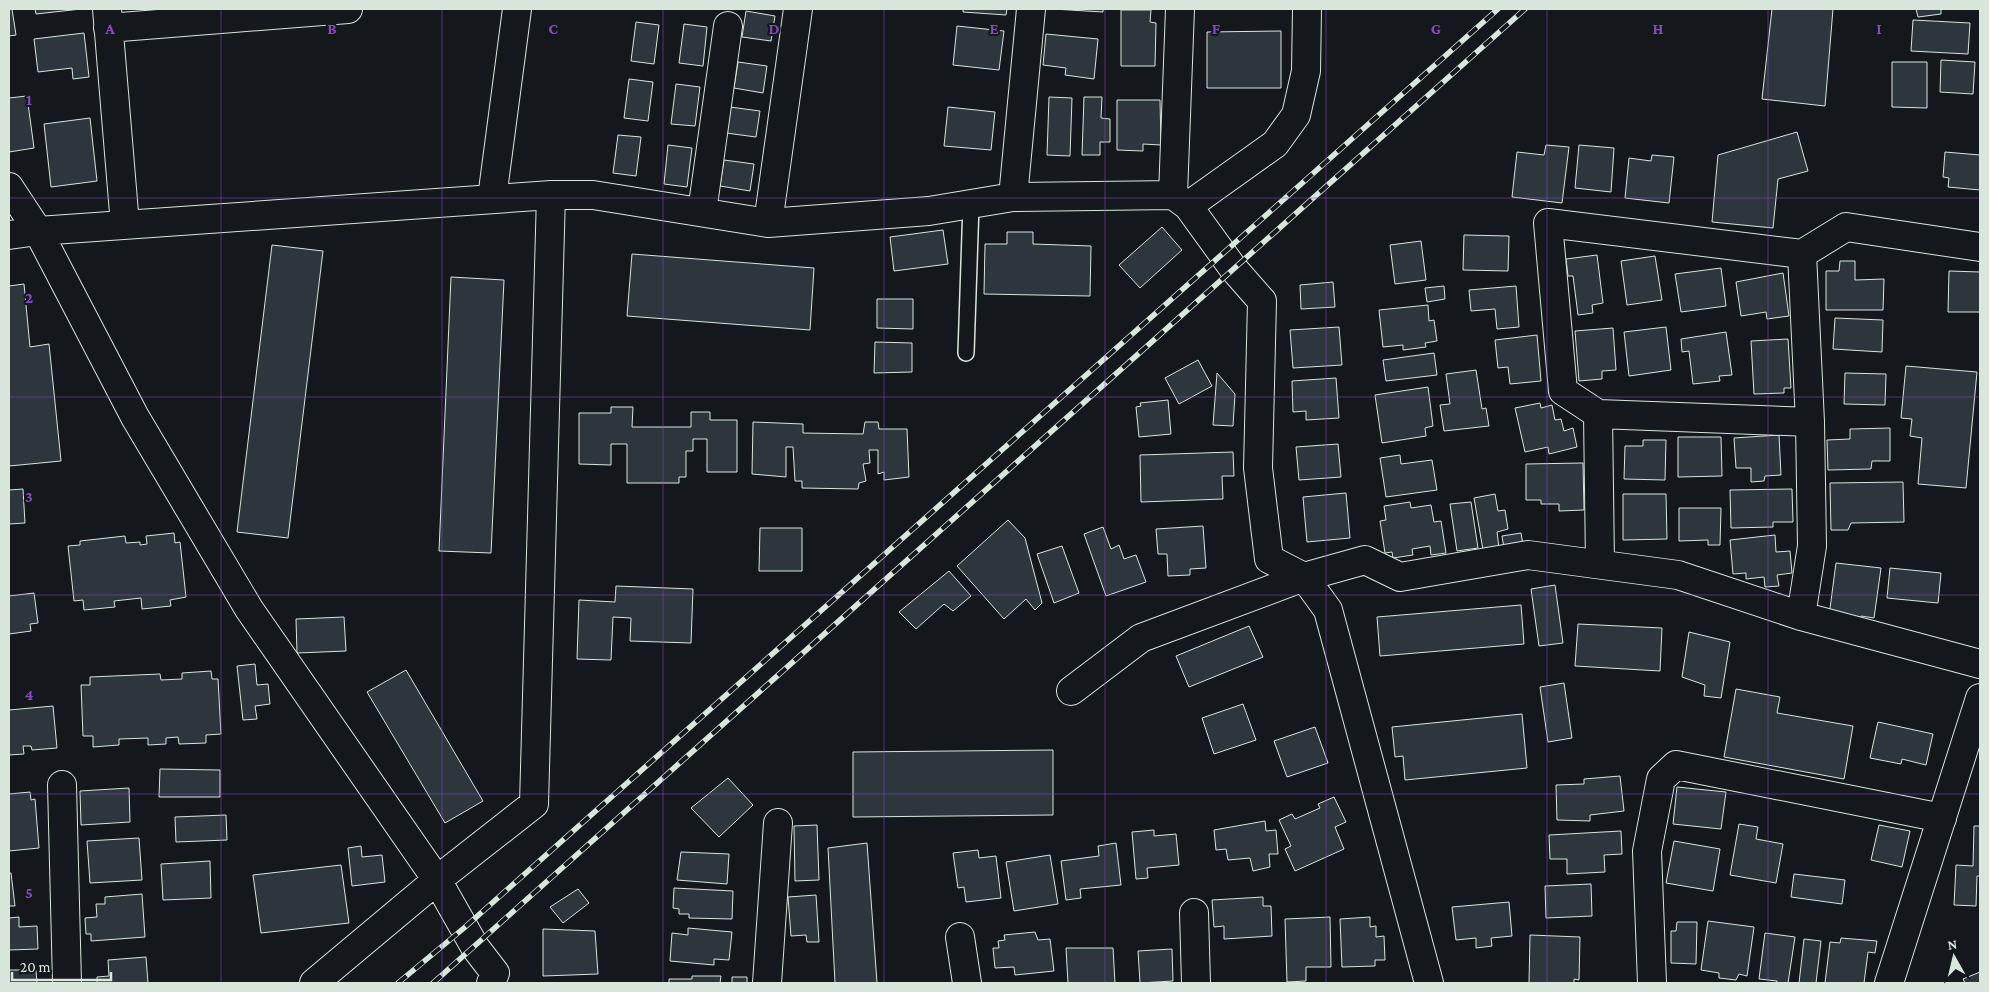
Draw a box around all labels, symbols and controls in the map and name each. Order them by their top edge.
text: A [104,20,115,37]
text: B [327,20,337,37]
text: C [548,20,558,37]
text: D [768,20,780,37]
text: E [989,20,999,37]
text: F [1212,20,1221,37]
text: G [1431,20,1441,37]
text: H [1653,20,1664,37]
text: I [1876,20,1882,37]
text: 1 [26,91,32,108]
text: 2 [25,289,33,306]
text: 3 [25,488,33,505]
text: 4 [25,686,34,703]
text: 5 [25,884,33,901]
north arrow [1929,932,1979,982]
text: N [1946,935,1958,953]
scale bar [12,950,111,982]
text: 20 m [20,959,51,975]

